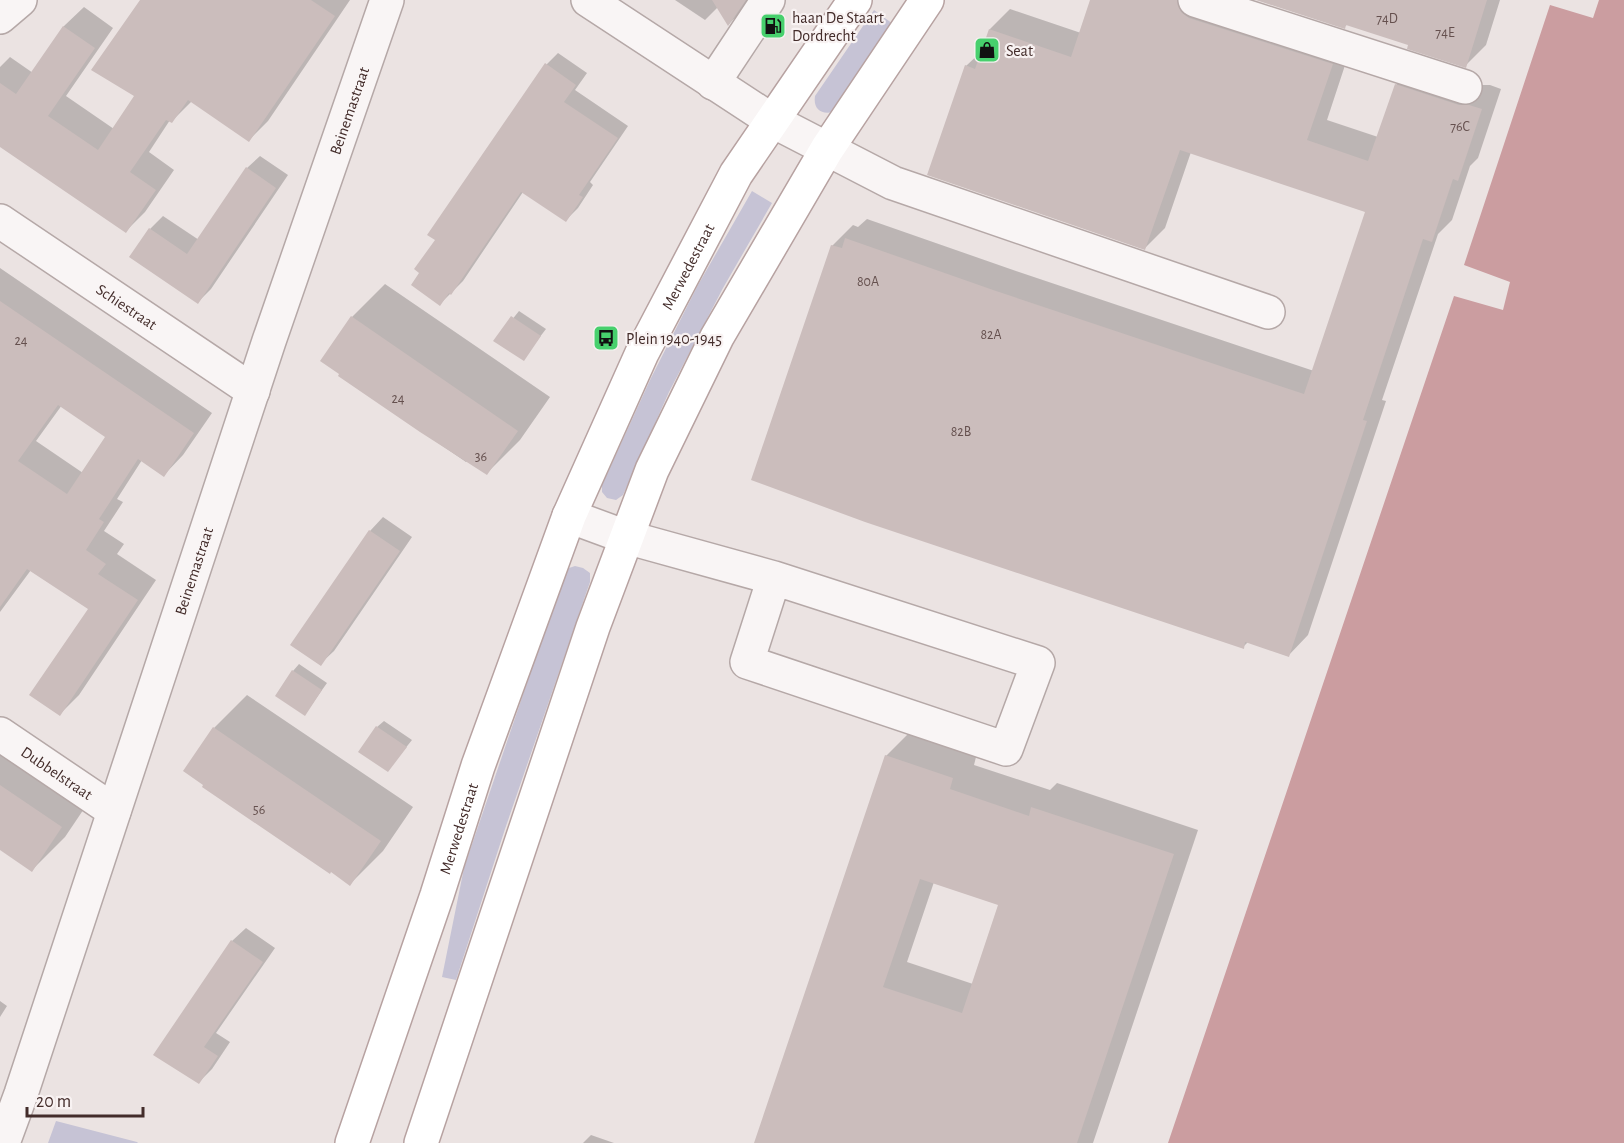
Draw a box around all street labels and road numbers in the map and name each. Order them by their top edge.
street label: Beinemastraat [327,65,372,157]
street label: Merwedestraat [659,221,717,312]
street label: Schiestraat [93,281,160,333]
street label: Beinemastraat [172,525,216,617]
street label: Dubbelstraat [18,744,95,803]
street label: Merwedestraat [437,781,481,876]

